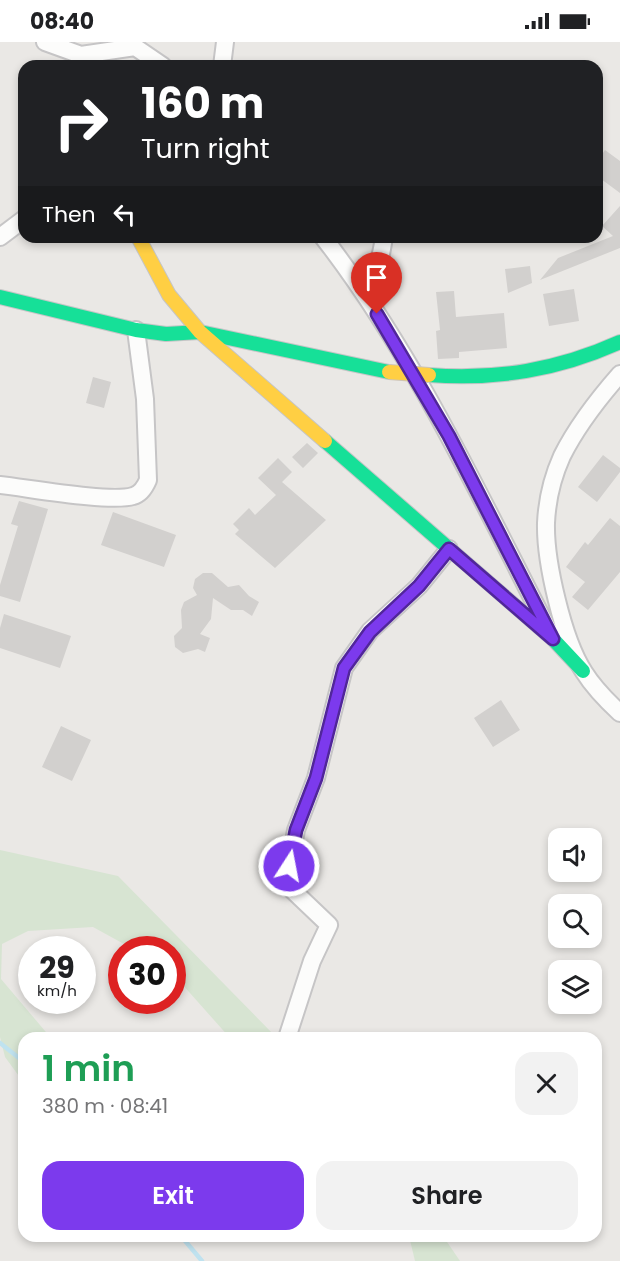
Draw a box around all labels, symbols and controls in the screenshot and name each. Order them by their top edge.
text: 08:40 [30,6,94,37]
text: 160 m [141,74,264,133]
icon: right [42,84,120,162]
text: Turn right [141,130,270,167]
icon: left [108,198,141,231]
text: Then [42,199,96,230]
pin [351,252,402,314]
icon: arrive [360,261,393,294]
map controls [548,828,602,1014]
button: sound [548,828,602,882]
position arrow [257,834,321,898]
button: search [548,894,602,948]
speed limit sign: 30 [108,936,186,1014]
text: 29 [39,946,75,989]
button: layers [548,960,602,1014]
text: km/h [37,980,77,1001]
text: 1 min [42,1043,135,1094]
button: close [515,1052,578,1115]
text: 380 m · 08:41 [42,1092,168,1120]
button: Exit [42,1161,304,1230]
button: Share [316,1161,578,1230]

